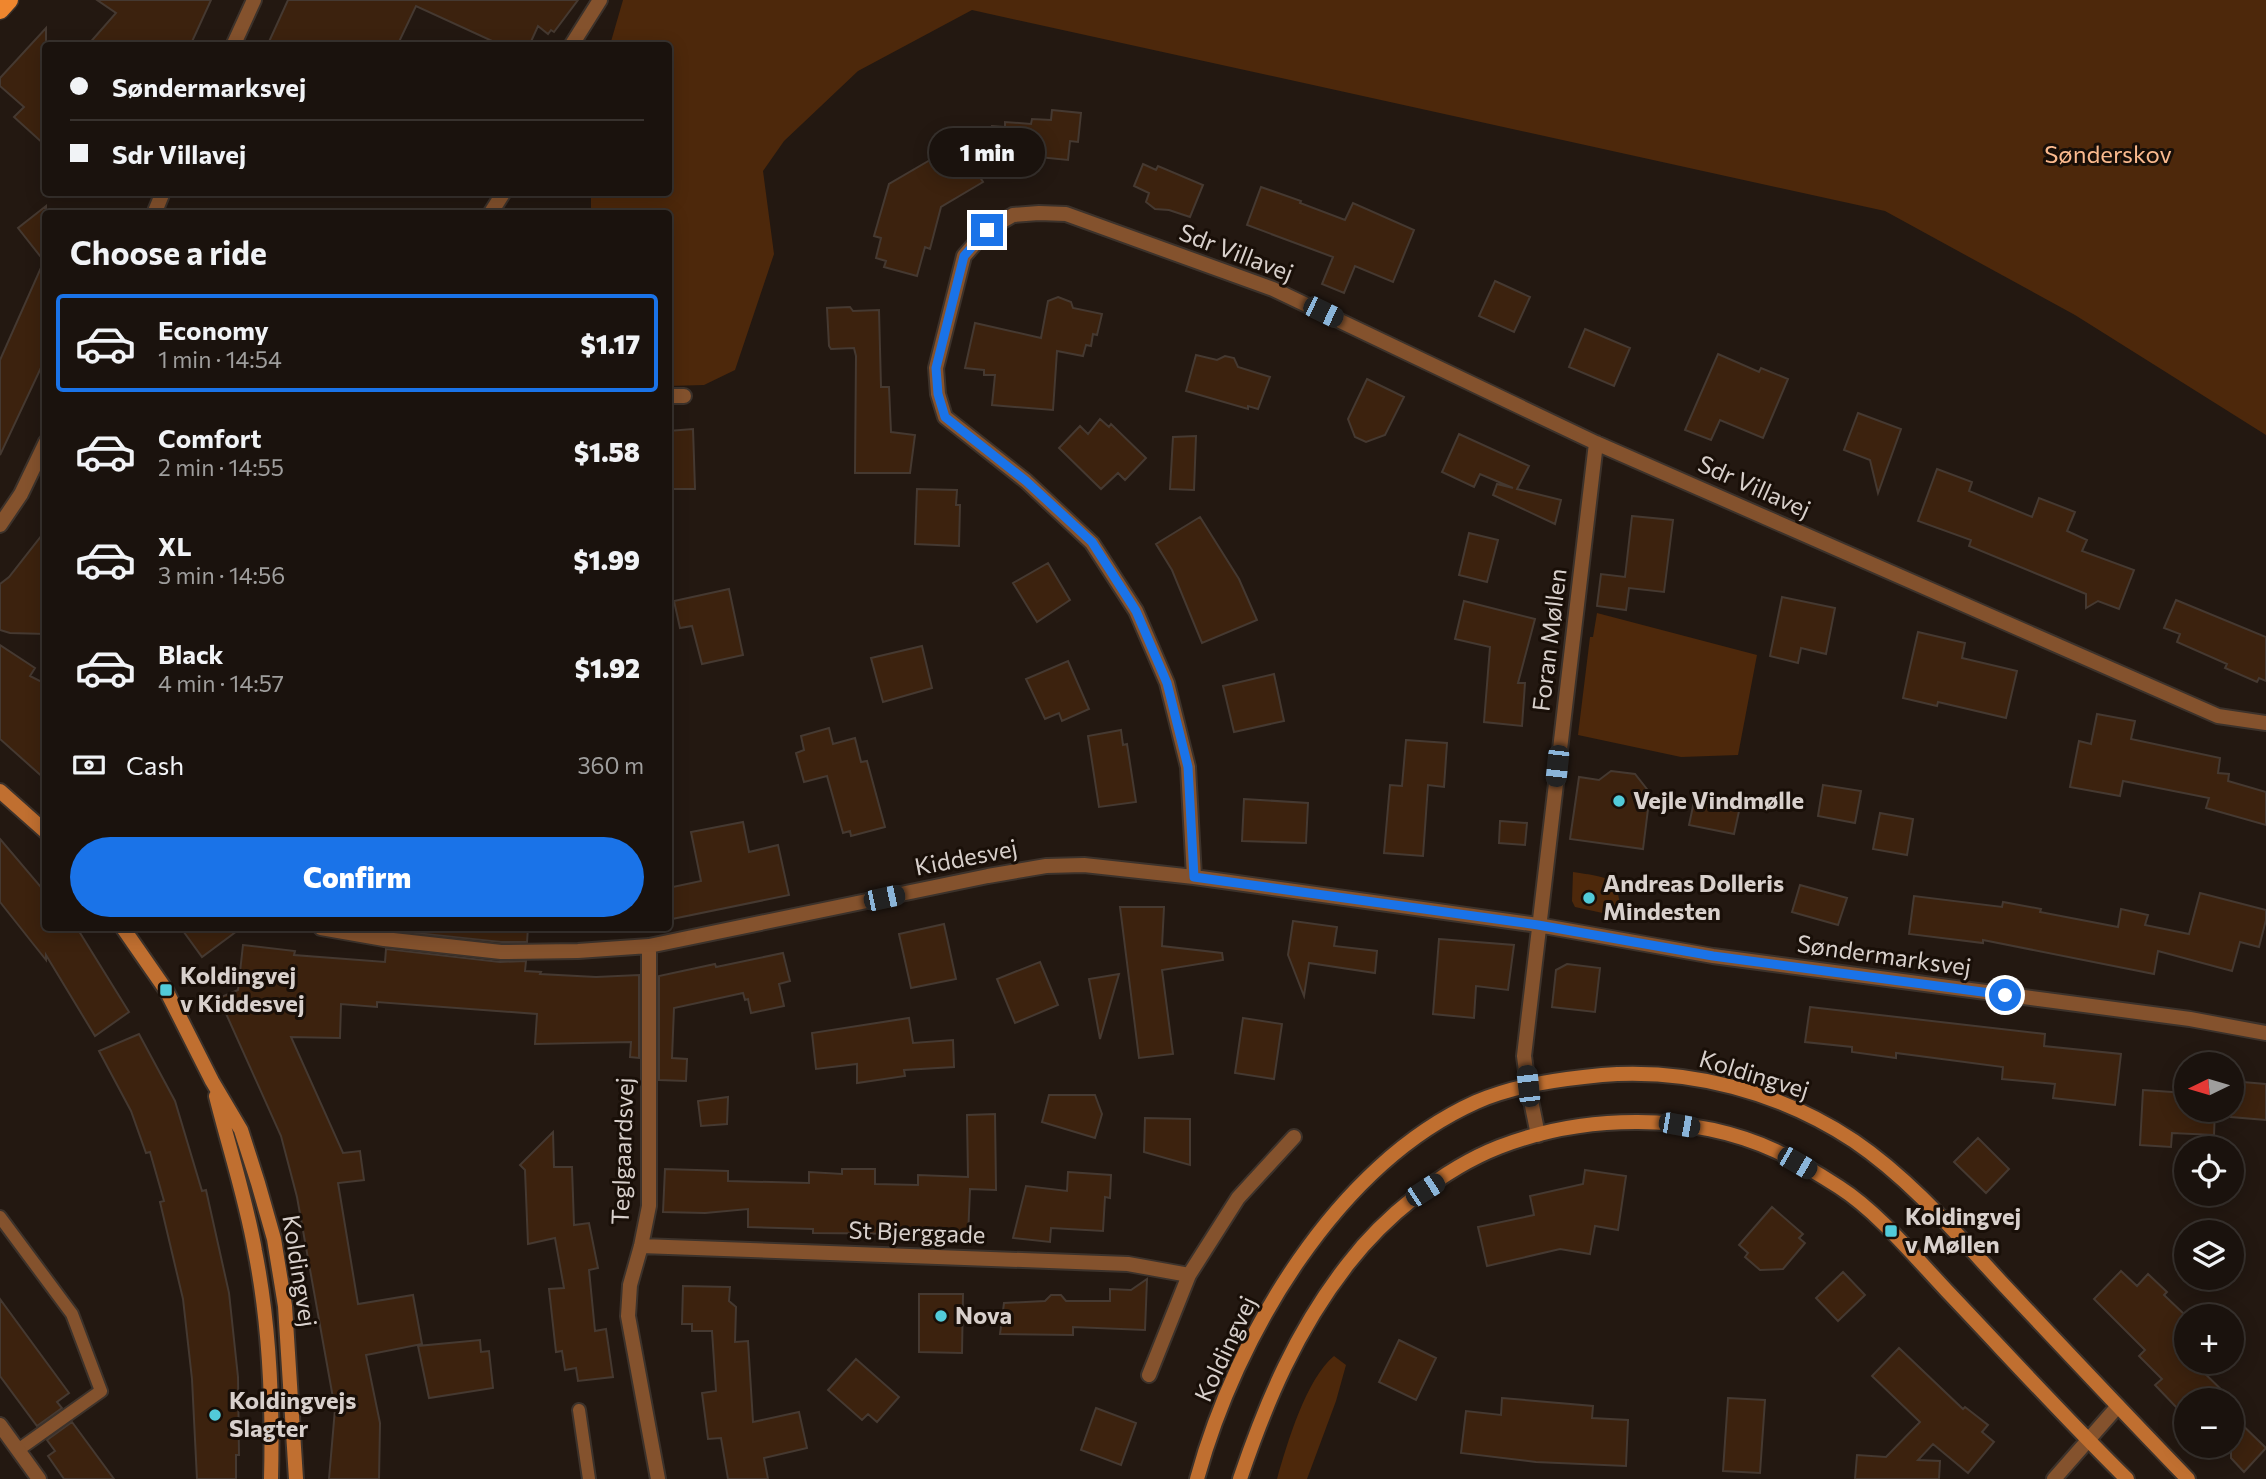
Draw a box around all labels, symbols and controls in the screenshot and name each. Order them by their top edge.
text: Søndermarksvej [112,71,306,102]
callout: 1 min [929,128,1045,177]
text: Sdr Villavej [112,138,246,169]
text: 1 min [959,138,1015,166]
park label: Sønderskov [2044,139,2172,168]
route end [971,214,1003,246]
street label: Sdr Villavej [1175,217,1298,287]
text: Choose a ride [70,232,267,272]
car [1300,293,1347,331]
icon: car [74,312,137,375]
text: Economy [158,314,269,345]
text: $1.17 [581,328,640,359]
text: 1 min · 14:54 [158,345,282,373]
icon: car [74,420,137,483]
text: Comfort [158,422,261,453]
text: $1.58 [574,436,640,467]
street label: Sdr Villavej [1694,448,1815,523]
text: 2 min · 14:55 [158,453,284,481]
icon: car [74,528,137,591]
text: XL [158,530,192,561]
text: $1.99 [573,544,640,575]
text: 3 min · 14:56 [158,561,285,589]
street label: Foran Møllen [1525,567,1572,713]
icon: car [74,636,137,699]
text: Black [158,638,224,669]
text: $1.92 [575,652,640,683]
text: 4 min · 14:57 [158,669,284,697]
car [1545,744,1570,788]
icon: cash [70,746,108,784]
text: Cash [126,749,184,780]
text: 360 m [577,751,644,779]
place label: Vejle Vindmølle [1633,785,1804,814]
marker: Vejle Vindmølle [1611,793,1627,809]
street label: Kiddesvej [912,832,1020,881]
button: Confirm [70,837,644,917]
place label: Andreas Dolleris Mindesten [1603,868,1784,925]
car [862,883,907,913]
marker: Andreas Dolleris Mindesten [1581,890,1597,906]
street label: Søndermarksvej [1795,928,1973,981]
place label: Koldingvej v Kiddesvej [180,960,305,1017]
route start [1989,979,2021,1011]
marker: Koldingvej v Kiddesvej [158,982,174,998]
street label: Koldingvej [1696,1043,1813,1104]
north arrow [2174,1052,2244,1122]
map controls [2174,1052,2244,1458]
car [1516,1064,1541,1108]
street label: Teglgaardsvej [604,1077,639,1225]
car [1657,1111,1702,1139]
button: locate [2174,1136,2244,1206]
car [1774,1143,1821,1183]
car [1402,1170,1449,1210]
place label: Koldingvej v Møllen [1905,1201,2021,1258]
street label: Koldingvej [277,1213,324,1329]
street label: St Bjerggade [848,1215,986,1248]
button: layers [2174,1220,2244,1290]
marker: Koldingvej v Møllen [1883,1223,1899,1239]
street label: Koldingvej [1188,1291,1262,1406]
place label: Nova [955,1300,1012,1329]
button: + [2174,1304,2244,1374]
marker: Nova [933,1308,949,1324]
place label: Koldingvejs Slagter [229,1385,356,1442]
button: − [2174,1388,2244,1458]
marker: Koldingvejs Slagter [207,1407,223,1423]

